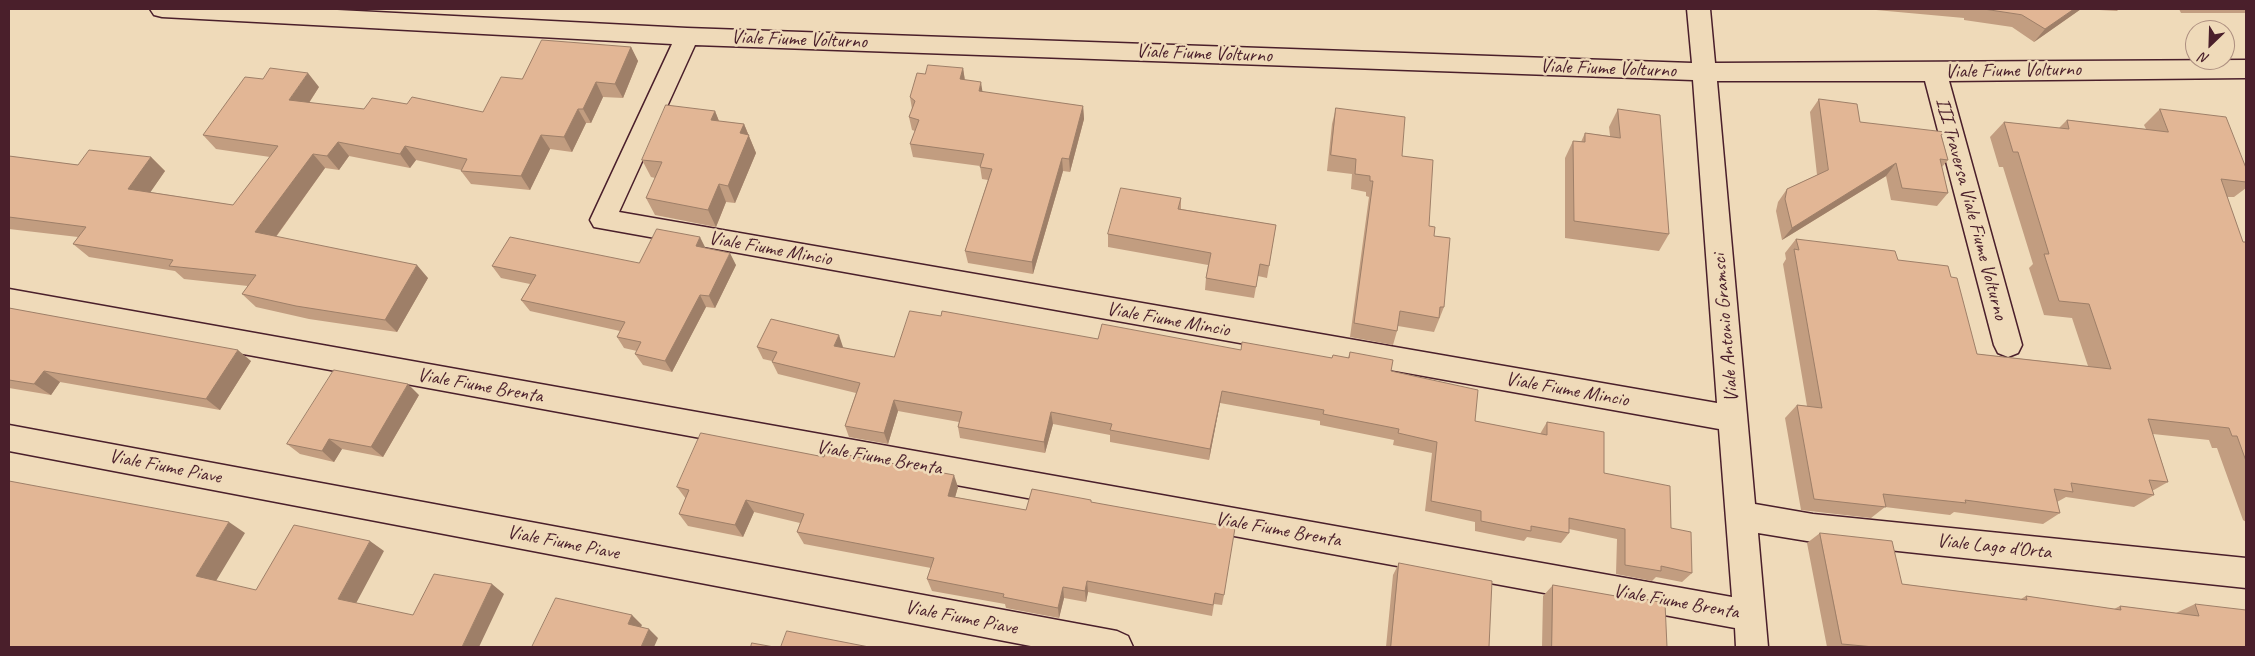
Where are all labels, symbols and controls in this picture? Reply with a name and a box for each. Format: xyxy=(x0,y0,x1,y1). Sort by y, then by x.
north arrow xyxy=(2185,20,2235,70)
street label: Viale Fiume Volturno xyxy=(731,26,867,54)
street label: Viale Fiume Volturno xyxy=(1136,40,1272,68)
text: N xyxy=(2197,49,2212,68)
street label: Viale Fiume Volturno xyxy=(1540,55,1676,83)
street label: Viale Fiume Volturno xyxy=(1945,58,2081,84)
street label: III Traversa Viale Fiume Volturno xyxy=(1930,95,2012,323)
street label: Viale Fiume Mincio xyxy=(707,226,833,272)
street label: Viale Antonio Gramsci xyxy=(1708,253,1744,403)
street label: Viale Fiume Mincio xyxy=(1105,297,1231,343)
street label: Viale Fiume Brenta xyxy=(415,363,545,409)
street label: Viale Fiume Mincio xyxy=(1504,367,1630,413)
street label: Viale Fiume Brenta xyxy=(814,435,944,481)
street label: Viale Fiume Piave xyxy=(107,444,223,490)
street label: Viale Fiume Brenta xyxy=(1213,507,1343,553)
street label: Viale Fiume Piave xyxy=(505,520,621,566)
street label: Viale Lago d'Orta xyxy=(1935,529,2053,565)
street label: Viale Fiume Brenta xyxy=(1611,579,1741,625)
street label: Viale Fiume Piave xyxy=(903,595,1019,641)

